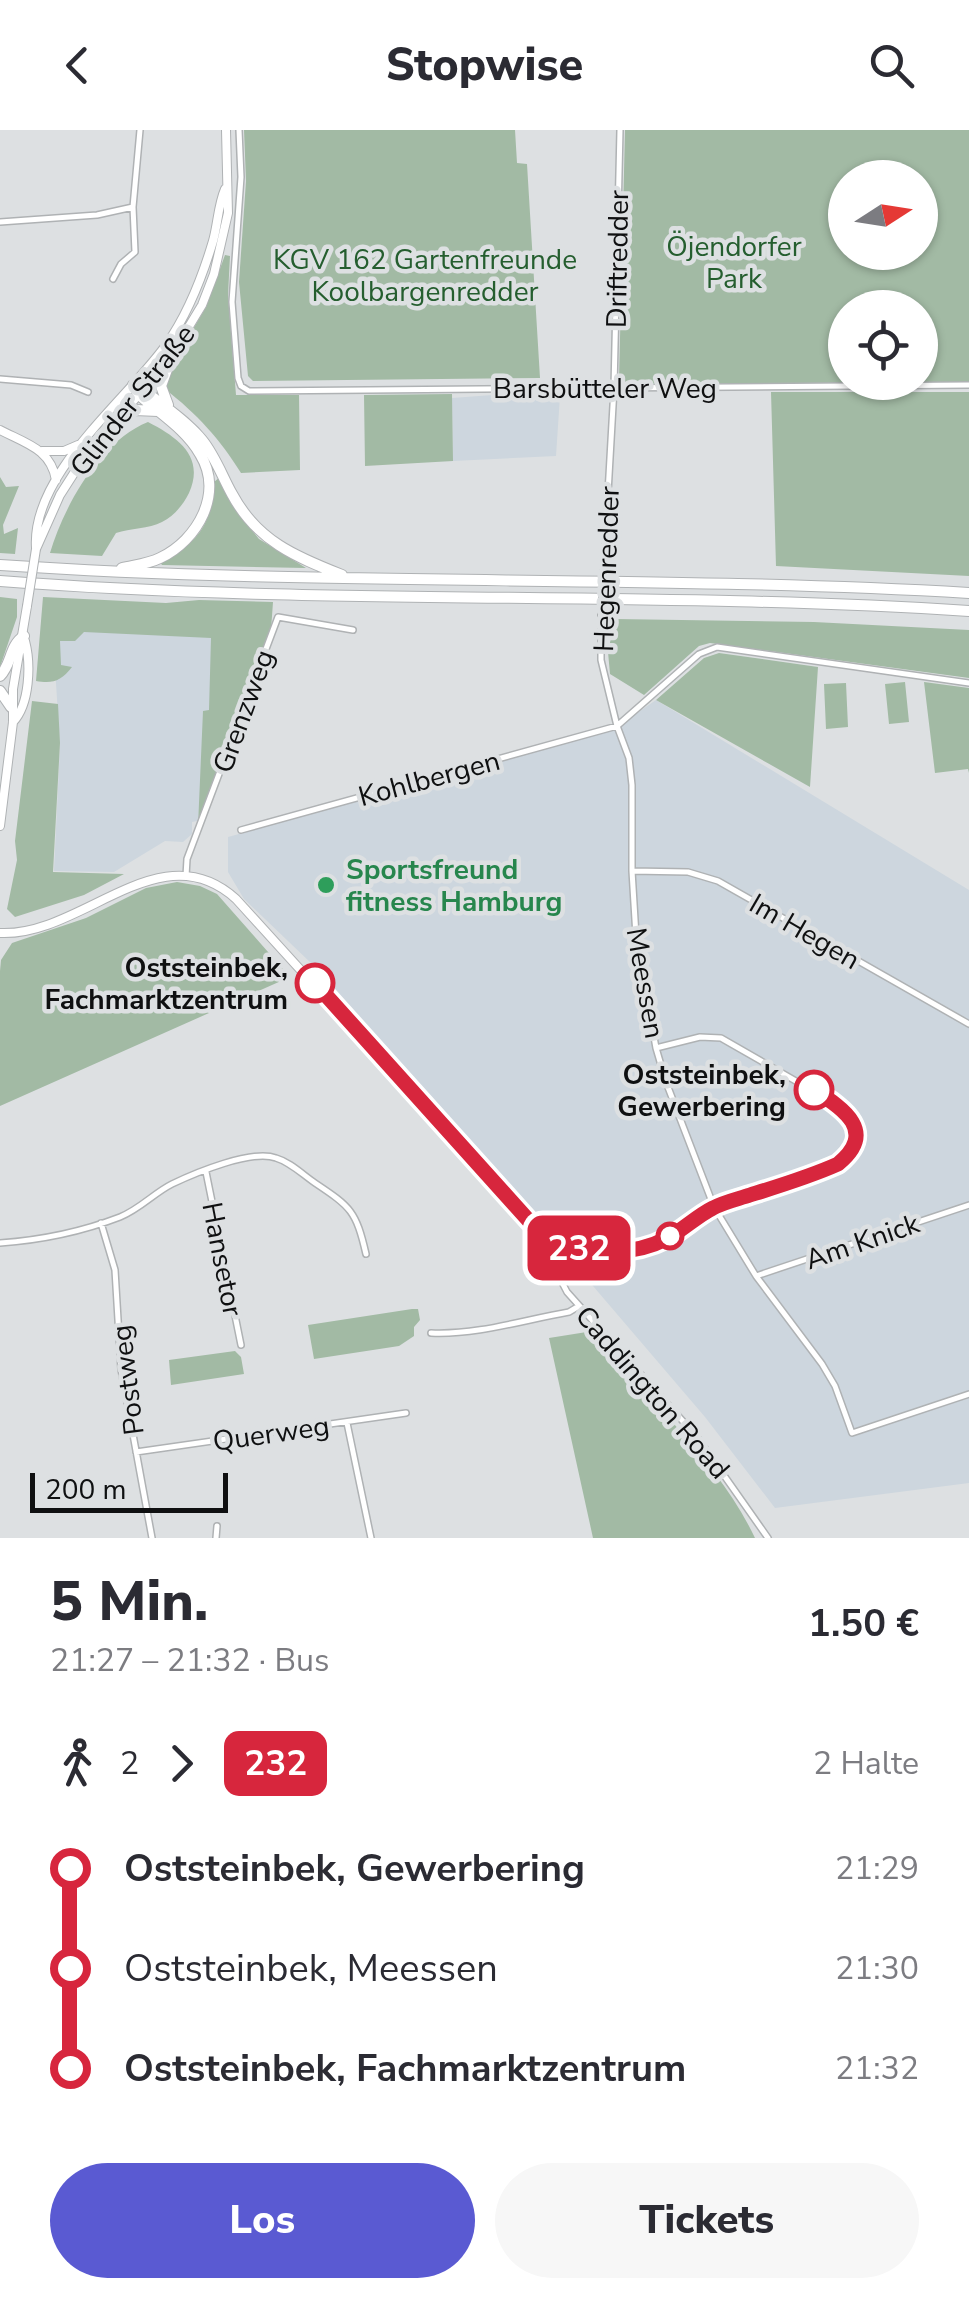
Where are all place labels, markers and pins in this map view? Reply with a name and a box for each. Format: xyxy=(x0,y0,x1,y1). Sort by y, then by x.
place label: Sportsfreund fitness Hamburg xyxy=(346,851,563,921)
marker: Sportsfreund fitness Hamburg xyxy=(315,874,337,896)
place label: Oststeinbek, Fachmarktzentrum xyxy=(45,949,288,1019)
marker: Oststeinbek, Fachmarktzentrum xyxy=(296,964,334,1002)
place label: Oststeinbek, Gewerbering xyxy=(617,1056,786,1126)
marker: Oststeinbek, Gewerbering xyxy=(795,1071,833,1109)
unlabelled marker xyxy=(657,1223,683,1249)

